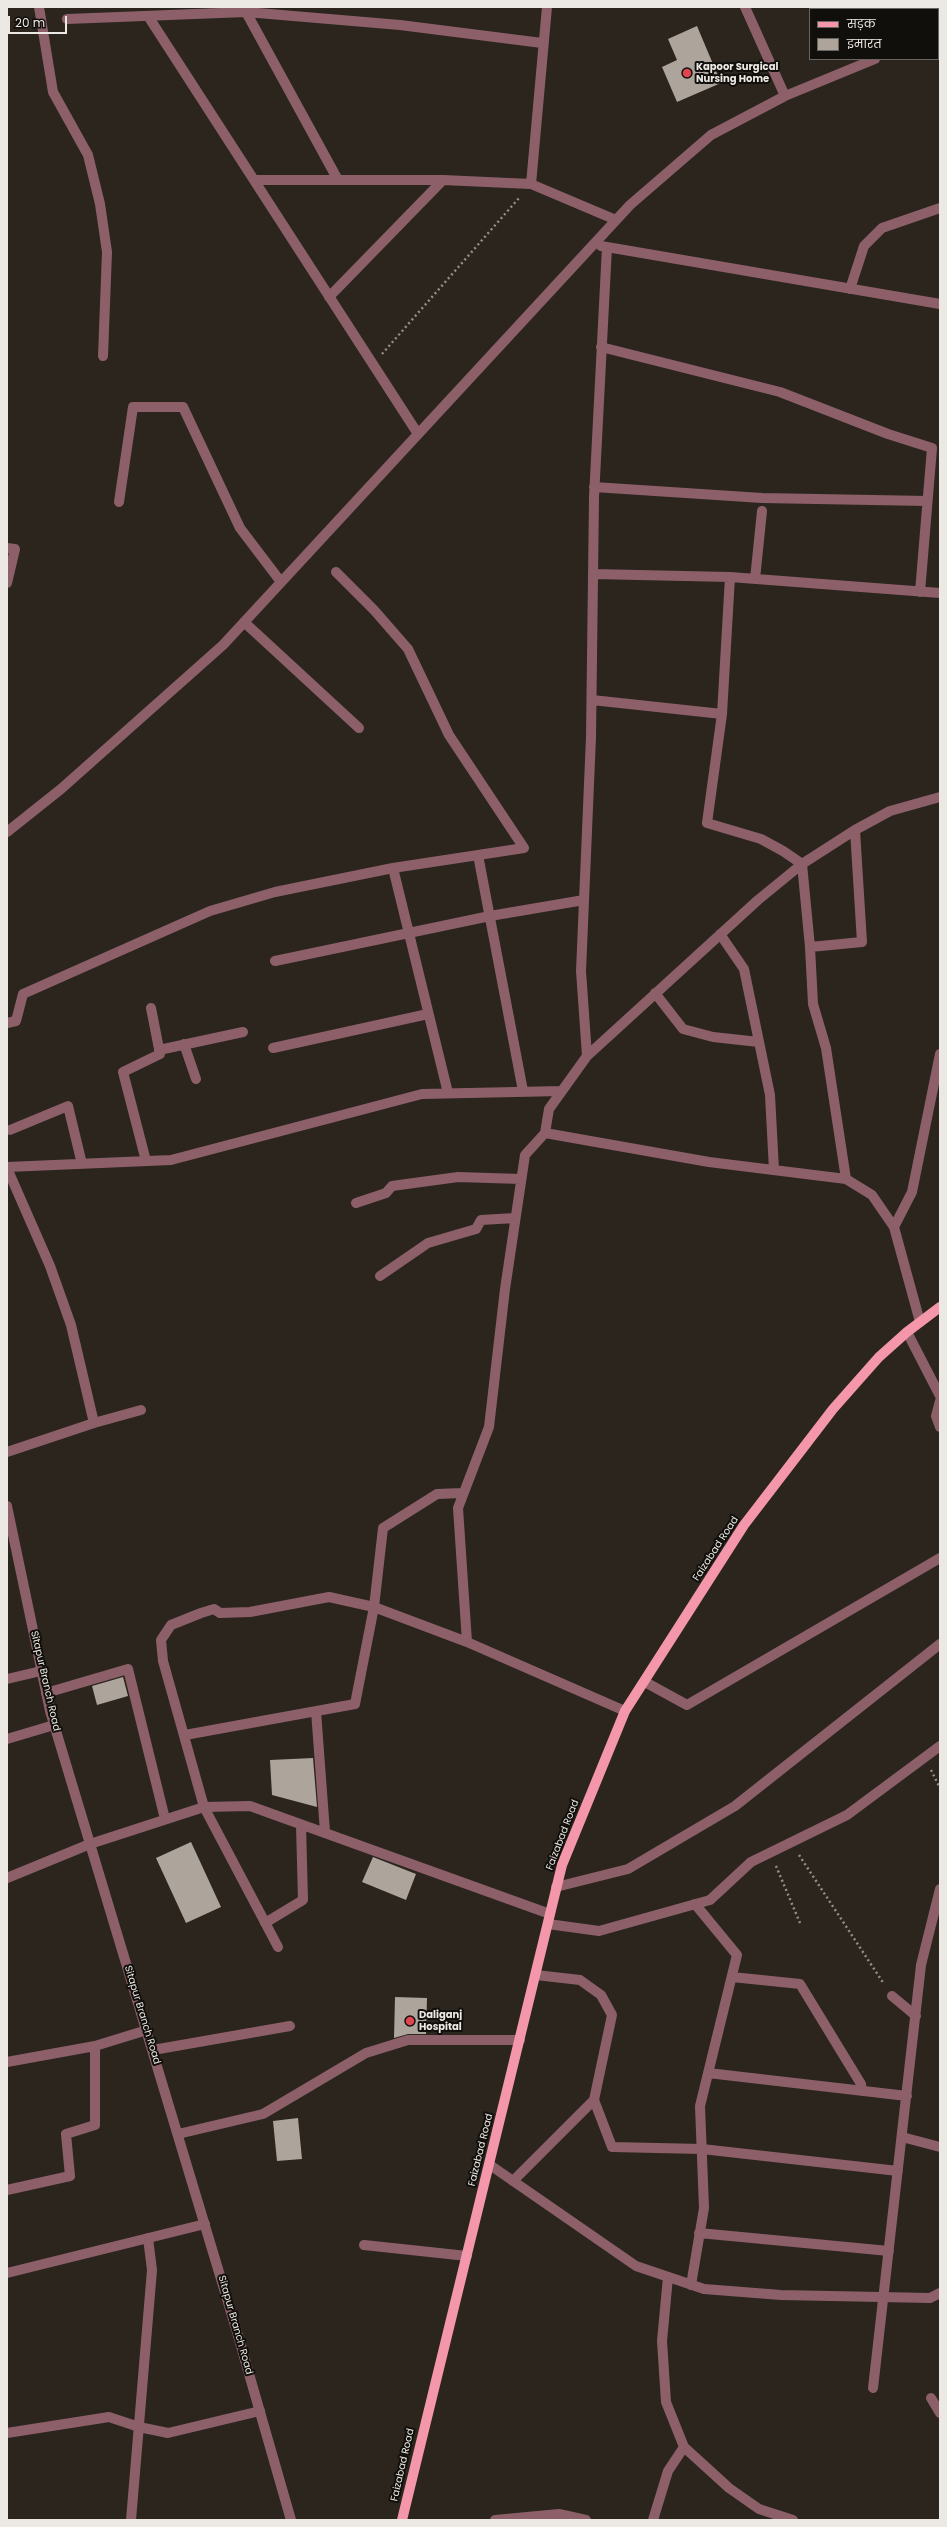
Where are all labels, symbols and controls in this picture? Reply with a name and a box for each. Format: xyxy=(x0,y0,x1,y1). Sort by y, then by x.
scale bar xyxy=(10,8,69,34)
legend xyxy=(809,8,939,60)
text: 20 m xyxy=(15,14,45,31)
text: सड़क xyxy=(847,15,876,32)
text: इमारत xyxy=(847,35,882,52)
place label: Kapoor Surgical Nursing Home xyxy=(696,61,778,84)
marker: Kapoor Surgical Nursing Home xyxy=(681,67,693,79)
street label: Faizabad Road xyxy=(691,1514,741,1584)
street label: Sitapur Branch Road xyxy=(28,1630,62,1732)
street label: Faizabad Road xyxy=(544,1798,582,1872)
street label: Sitapur Branch Road xyxy=(121,1964,163,2066)
place label: Daliganj Hospital xyxy=(419,2009,462,2032)
marker: Daliganj Hospital xyxy=(404,2015,416,2027)
street label: Faizabad Road xyxy=(466,2112,496,2188)
street label: Sitapur Branch Road xyxy=(215,2274,255,2376)
street label: Faizabad Road xyxy=(389,2427,417,2503)

